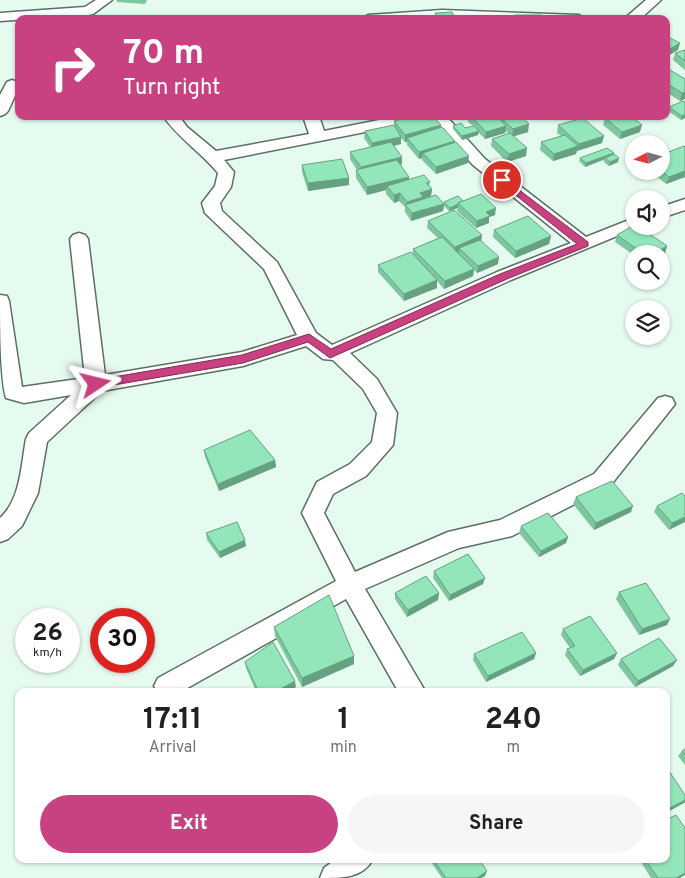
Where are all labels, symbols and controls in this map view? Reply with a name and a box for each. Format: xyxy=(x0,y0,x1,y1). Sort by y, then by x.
text: 70 m xyxy=(123,32,204,76)
icon: right xyxy=(40,35,105,100)
text: Turn right xyxy=(123,75,220,102)
north arrow xyxy=(625,135,670,180)
map controls xyxy=(625,135,670,345)
pin xyxy=(481,159,523,201)
icon: arrive xyxy=(488,166,516,194)
button: sound xyxy=(625,190,670,235)
button: search xyxy=(625,245,670,290)
button: layers xyxy=(625,300,670,345)
position arrow xyxy=(69,357,121,409)
speed limit sign: 30 xyxy=(90,608,155,673)
text: 26 xyxy=(32,618,63,650)
text: km/h xyxy=(33,645,62,661)
text: 17:11 xyxy=(143,702,202,739)
text: 1 xyxy=(337,702,349,739)
text: 240 xyxy=(485,702,542,739)
text: Arrival xyxy=(149,738,196,758)
text: min xyxy=(330,738,357,758)
text: m xyxy=(507,738,520,758)
button: Exit xyxy=(40,795,338,853)
button: Share xyxy=(348,795,645,853)

